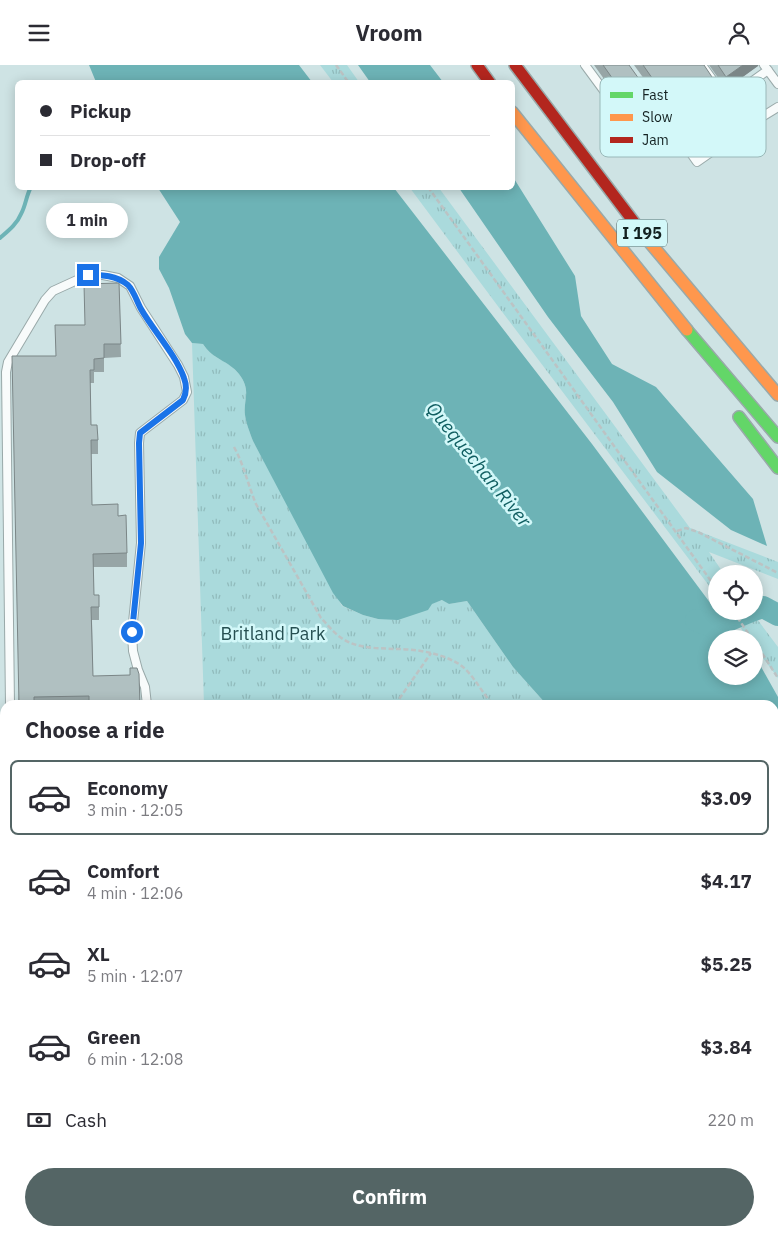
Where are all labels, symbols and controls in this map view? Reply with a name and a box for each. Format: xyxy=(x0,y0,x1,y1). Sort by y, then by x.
text: Vroom xyxy=(355,18,423,47)
icon: menu xyxy=(25,19,53,47)
icon: person xyxy=(725,19,753,47)
legend xyxy=(600,77,766,157)
text: Fast xyxy=(642,86,668,104)
text: Pickup xyxy=(70,99,131,123)
text: Slow xyxy=(642,108,673,126)
text: Jam xyxy=(642,131,669,149)
text: Drop-off xyxy=(70,148,146,172)
callout: 1 min xyxy=(47,203,129,237)
text: 1 min xyxy=(66,210,108,230)
road number: I 195 xyxy=(617,219,667,247)
route end xyxy=(77,264,99,286)
water label: Quequechan River xyxy=(421,397,537,532)
map controls xyxy=(708,565,763,685)
button: locate xyxy=(708,565,763,620)
route start xyxy=(121,621,143,643)
park label: Britland Park xyxy=(220,622,326,645)
button: layers xyxy=(708,630,763,685)
text: Choose a ride xyxy=(25,715,165,744)
icon: car xyxy=(27,775,72,820)
text: Economy xyxy=(87,776,168,800)
text: $3.09 xyxy=(700,786,752,810)
text: 3 min · 12:05 xyxy=(87,800,183,820)
icon: car xyxy=(27,858,72,903)
text: Comfort xyxy=(87,859,160,883)
text: $4.17 xyxy=(700,869,752,893)
text: 4 min · 12:06 xyxy=(87,883,183,903)
icon: car xyxy=(27,941,72,986)
text: XL xyxy=(87,942,110,966)
text: $5.25 xyxy=(700,952,752,976)
text: 5 min · 12:07 xyxy=(87,966,183,986)
icon: car xyxy=(27,1024,72,1069)
text: Green xyxy=(87,1025,141,1049)
text: $3.84 xyxy=(700,1035,752,1059)
text: 6 min · 12:08 xyxy=(87,1049,183,1069)
icon: cash xyxy=(25,1106,53,1134)
text: Cash xyxy=(65,1108,107,1132)
text: 220 m xyxy=(707,1110,754,1130)
button: Confirm xyxy=(25,1168,754,1226)

